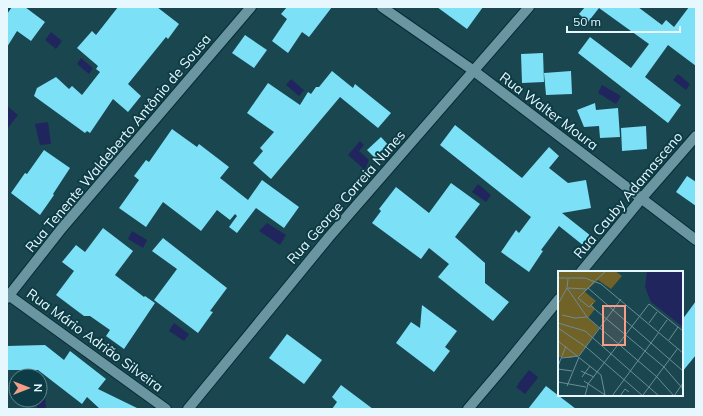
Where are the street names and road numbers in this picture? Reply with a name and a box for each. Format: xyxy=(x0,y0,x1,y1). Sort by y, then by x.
street label: Rua Tenente Waldeberto Antônio de Sousa xyxy=(21,30,215,256)
street label: Rua Walter Moura xyxy=(496,68,602,154)
street label: Rua George Correia Nunes xyxy=(283,126,409,268)
street label: Rua Cauby Adamasceno xyxy=(570,128,686,262)
street label: Rua Mário Adrião Silveira xyxy=(23,284,167,396)

